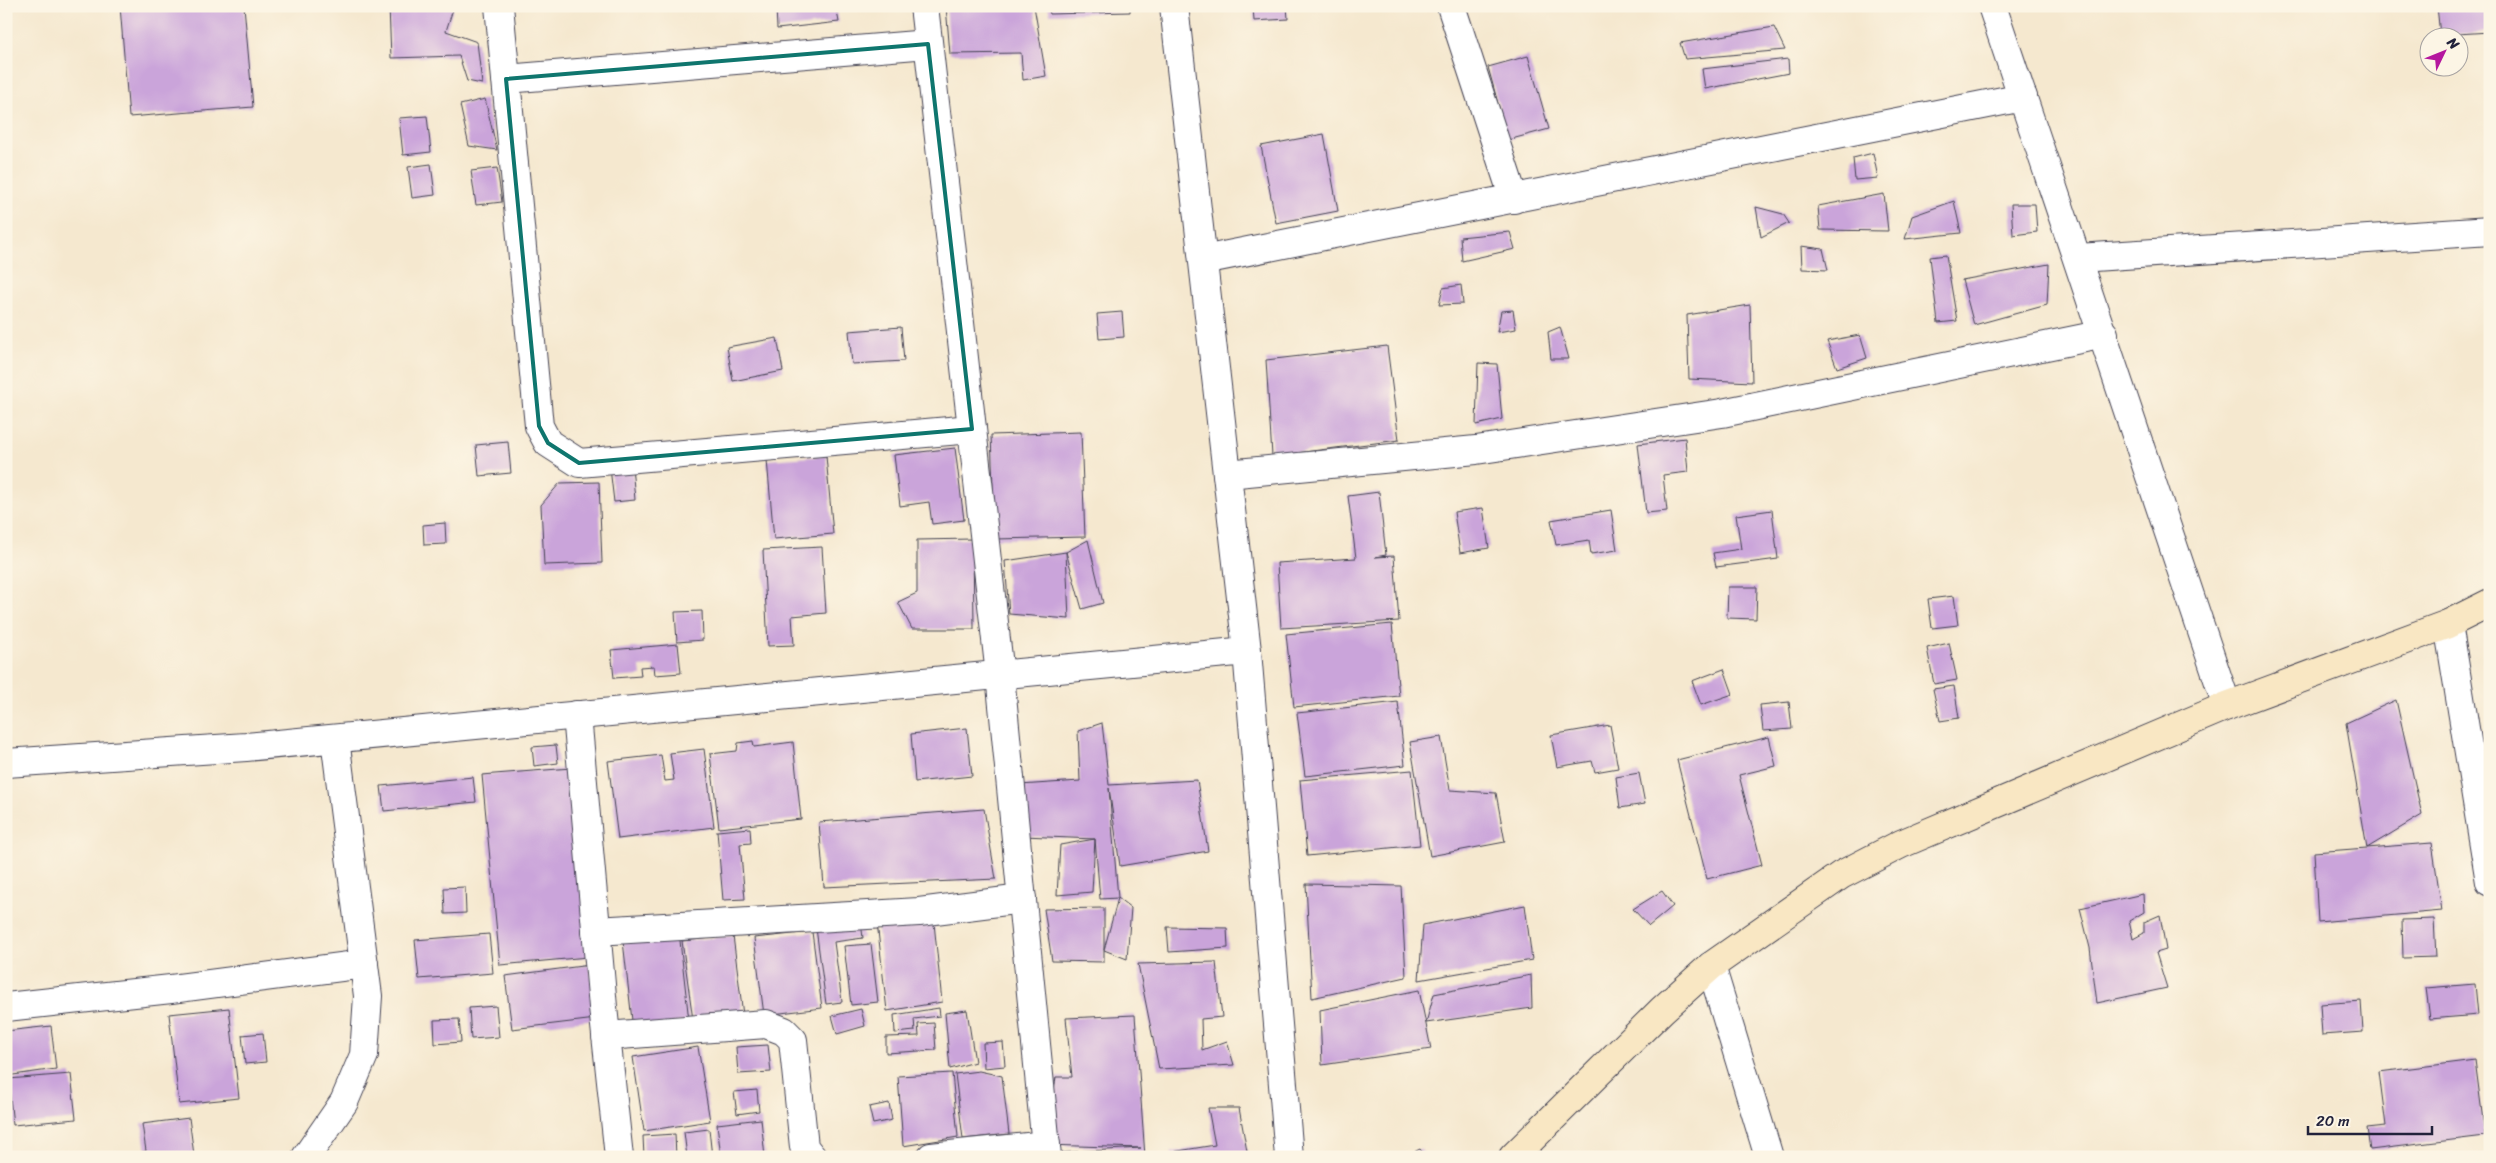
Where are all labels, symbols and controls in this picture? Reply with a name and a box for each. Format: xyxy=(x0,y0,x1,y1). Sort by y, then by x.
north arrow xyxy=(2418,28,2468,78)
text: N xyxy=(2440,31,2466,56)
scale bar xyxy=(2308,1103,2432,1135)
text: 20 m xyxy=(2316,1108,2350,1134)

